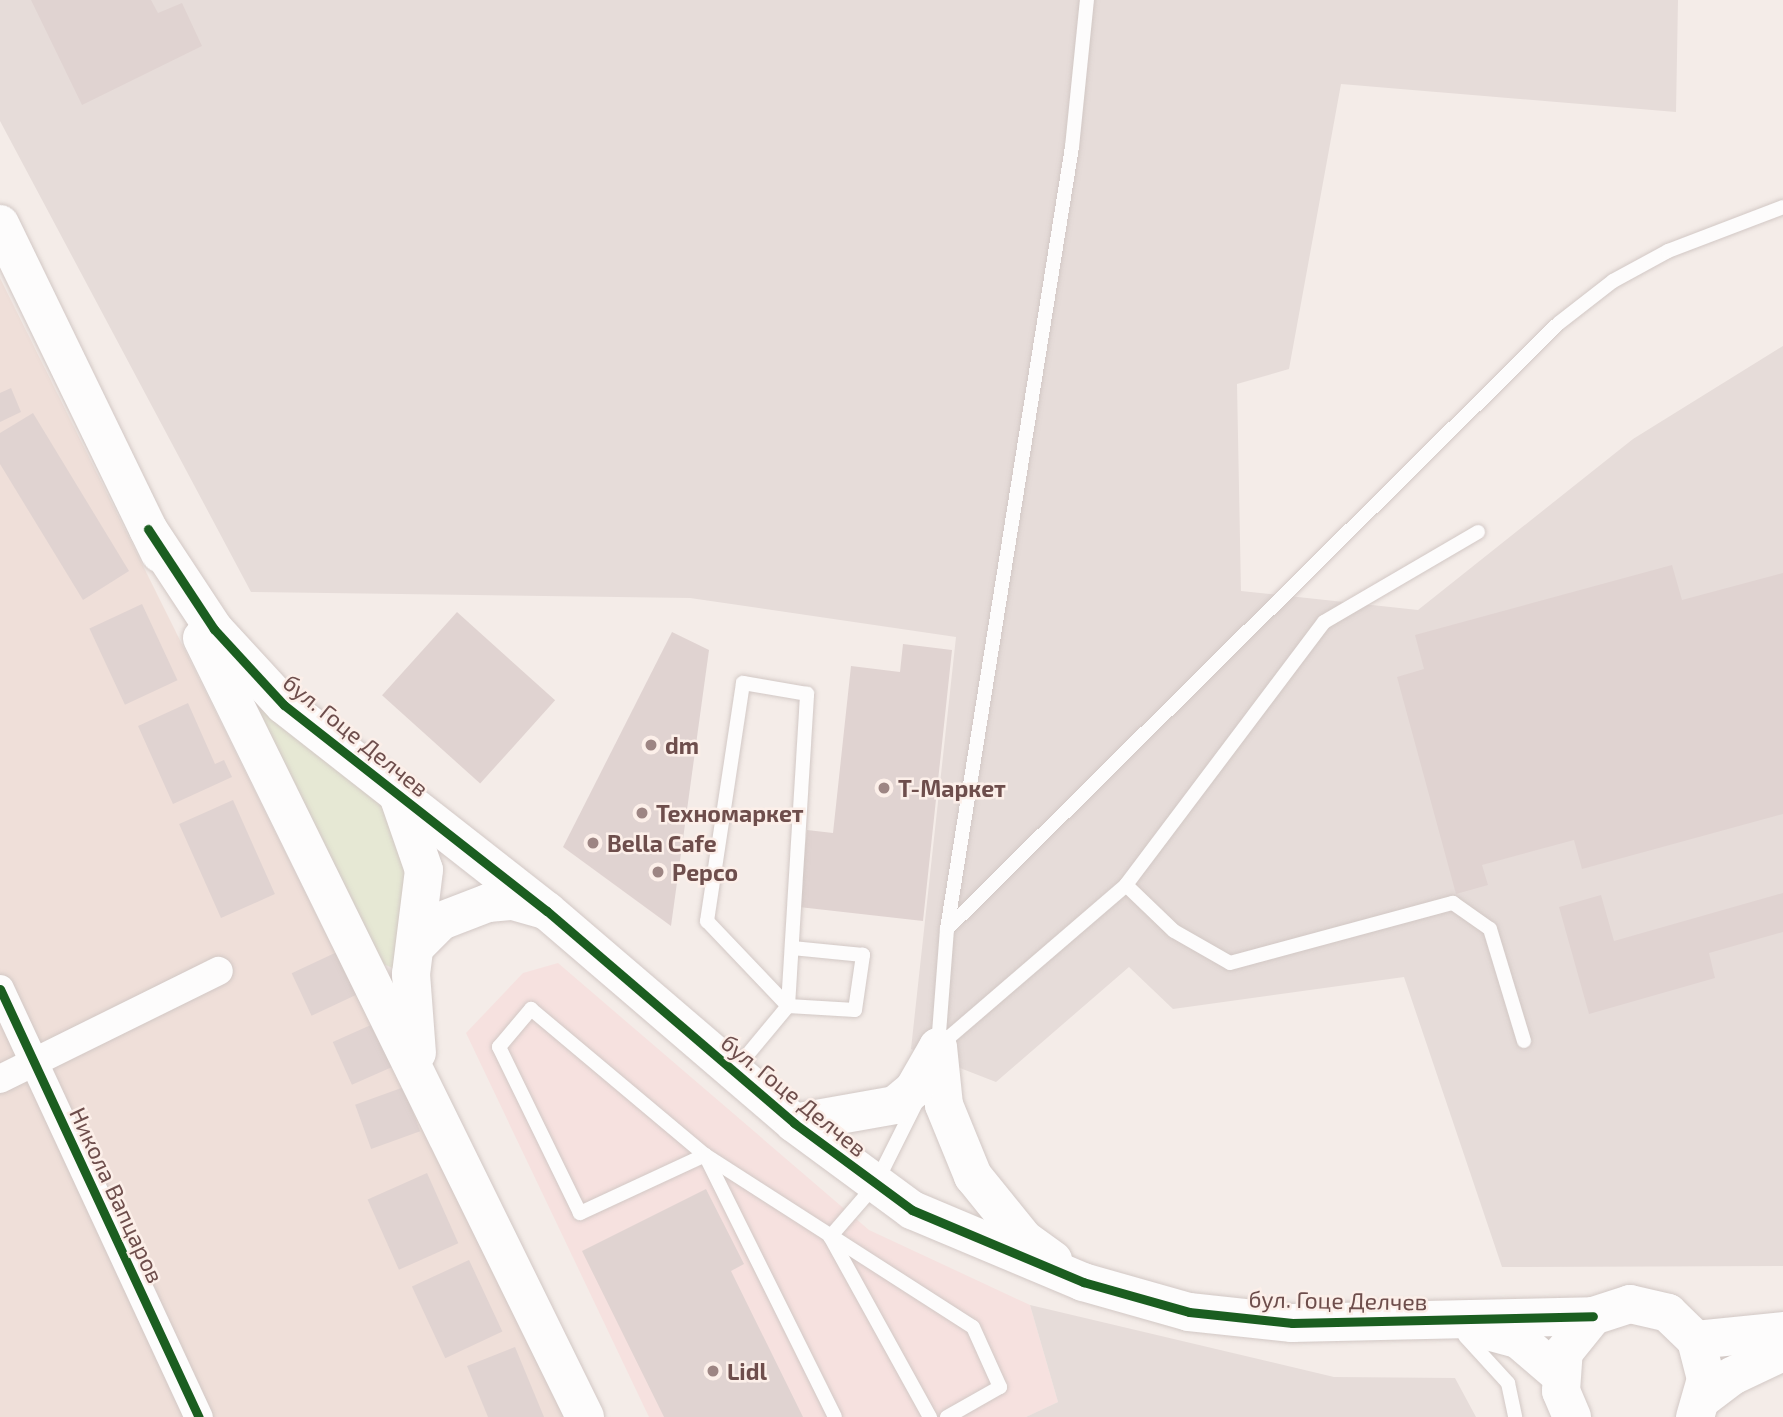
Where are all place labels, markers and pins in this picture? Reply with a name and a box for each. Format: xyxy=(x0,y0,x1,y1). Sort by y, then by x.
place label: dm xyxy=(665,731,699,759)
marker: dm xyxy=(643,737,659,753)
place label: Т-Маркет xyxy=(898,774,1006,802)
marker: Т-Маркет xyxy=(876,780,892,796)
place label: Техномаркет xyxy=(656,799,804,827)
marker: Техномаркет xyxy=(634,805,650,821)
place label: Bella Cafe xyxy=(607,829,717,857)
marker: Bella Cafe xyxy=(585,835,601,851)
place label: Pepco xyxy=(672,858,738,886)
marker: Pepco xyxy=(650,864,666,880)
place label: Lidl xyxy=(727,1357,767,1385)
marker: Lidl xyxy=(705,1363,721,1379)

